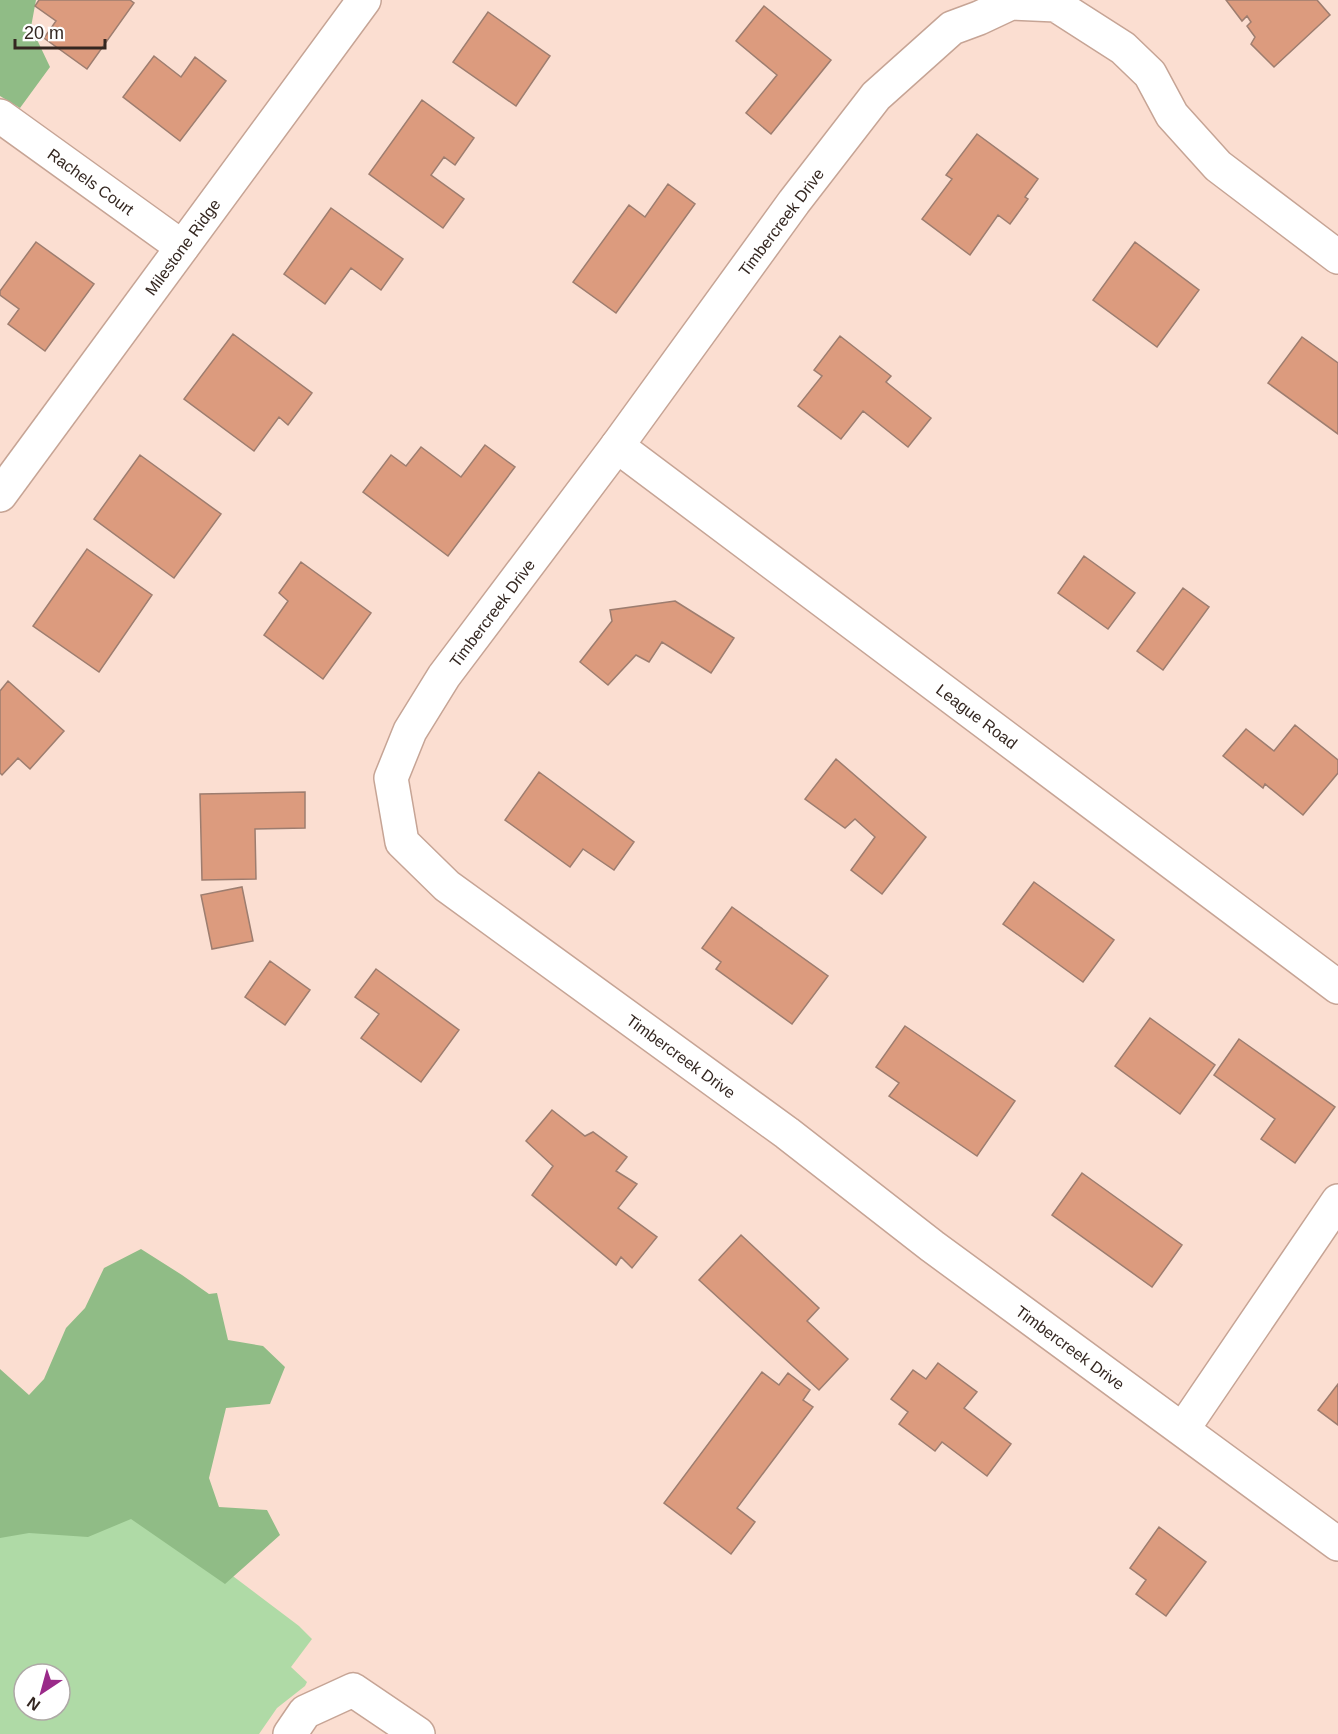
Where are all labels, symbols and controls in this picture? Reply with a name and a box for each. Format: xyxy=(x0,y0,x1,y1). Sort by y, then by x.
scale bar xyxy=(15,12,105,50)
text: 20 m xyxy=(24,23,64,43)
street label: Rachels Court xyxy=(44,145,137,219)
street label: Timbercreek Drive xyxy=(735,165,827,279)
street label: Milestone Ridge xyxy=(142,196,224,298)
street label: Timbercreek Drive xyxy=(446,556,538,670)
street label: League Road xyxy=(933,681,1020,752)
street label: Timbercreek Drive xyxy=(623,1011,739,1102)
street label: Timbercreek Drive xyxy=(1012,1302,1127,1393)
north arrow xyxy=(12,1662,72,1722)
text: N xyxy=(24,1693,43,1714)

